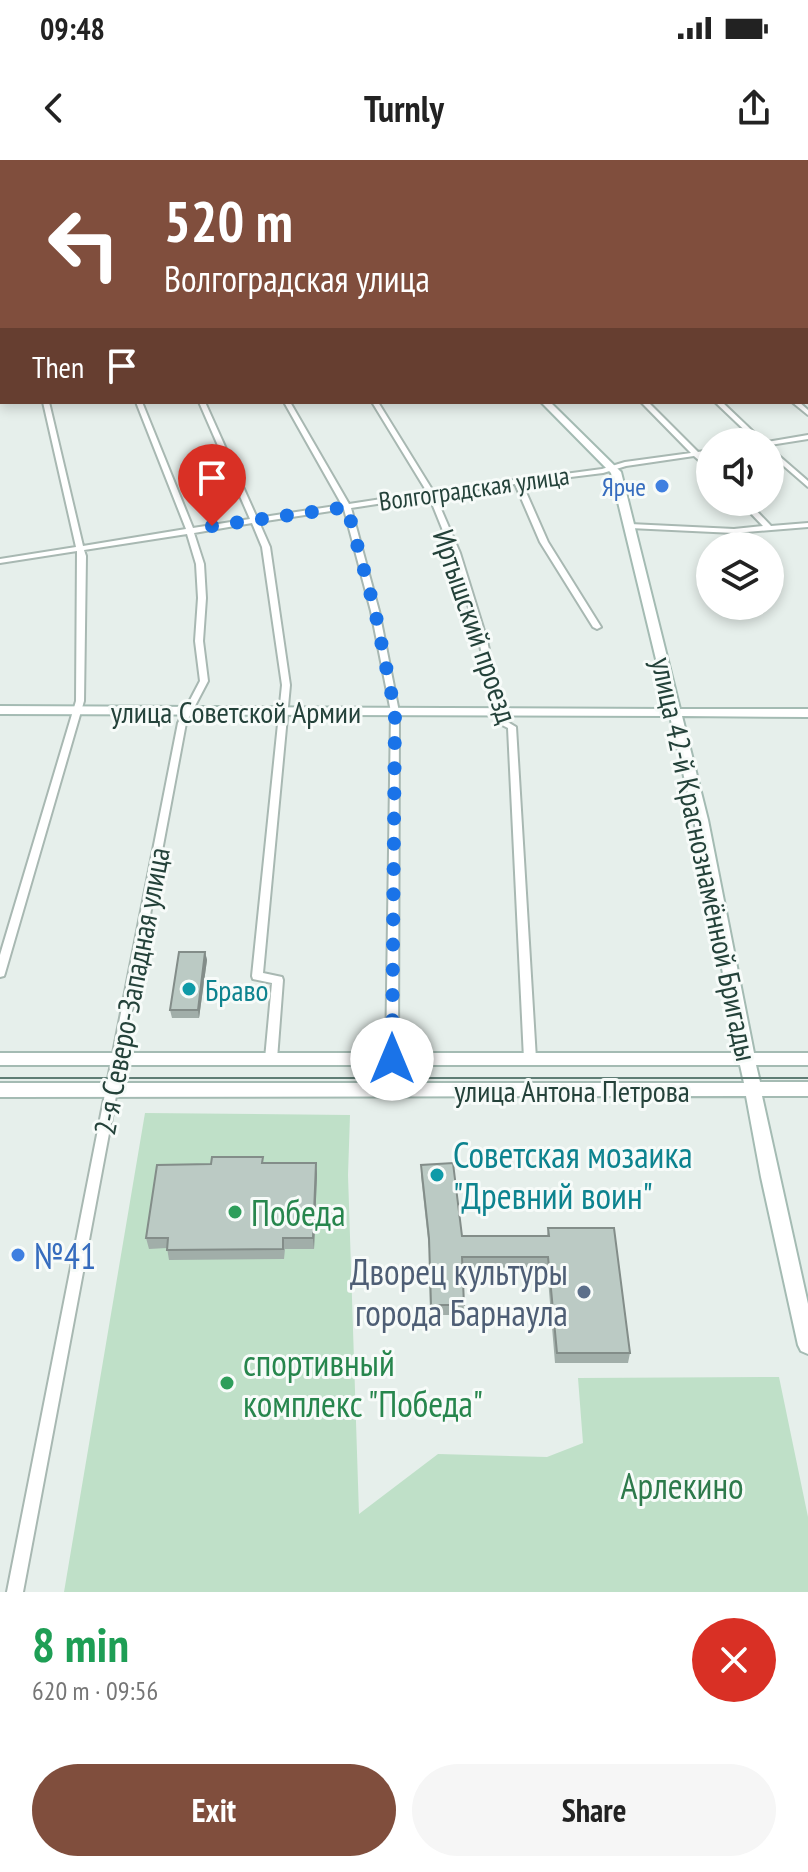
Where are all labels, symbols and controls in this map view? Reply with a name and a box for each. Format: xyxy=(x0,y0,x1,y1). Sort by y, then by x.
text: 09:48 xyxy=(40,9,105,48)
text: Turnly xyxy=(364,85,444,132)
icon: back xyxy=(32,86,76,130)
icon: share xyxy=(732,86,776,130)
text: 520 m xyxy=(164,185,293,257)
icon: left xyxy=(32,192,136,296)
text: Волгоградская улица xyxy=(164,255,430,302)
icon: arrive xyxy=(100,344,144,388)
text: Then xyxy=(32,347,84,386)
map controls xyxy=(696,428,784,620)
button: sound xyxy=(696,428,784,516)
pin xyxy=(178,444,246,526)
icon: arrive xyxy=(190,456,234,500)
street label: Волгоградская улица xyxy=(377,458,571,518)
place label: Ярче xyxy=(602,470,646,503)
marker: Ярче xyxy=(653,477,671,495)
street label: Иртышский проезд xyxy=(425,524,527,728)
button: layers xyxy=(696,532,784,620)
street label: улица 42-й Краснознамённой Бригады xyxy=(643,654,767,1064)
street label: улица Советской Армии xyxy=(111,692,361,731)
street label: 2-я Северо-Западная улица xyxy=(84,844,178,1138)
place label: Браво xyxy=(205,970,268,1009)
marker: Браво xyxy=(180,980,198,998)
position arrow xyxy=(350,1017,434,1101)
street label: улица Антона Петрова xyxy=(454,1071,690,1110)
place label: Советская мозаика "Древний воин" xyxy=(453,1131,693,1219)
marker: Советская мозаика "Древний воин" xyxy=(428,1166,446,1184)
place label: Победа xyxy=(251,1189,346,1236)
marker: Победа xyxy=(226,1203,244,1221)
place label: №41 xyxy=(34,1232,96,1279)
marker: №41 xyxy=(9,1246,27,1264)
place label: Дворец культуры города Барнаула xyxy=(350,1248,568,1336)
marker: Дворец культуры города Барнаула xyxy=(575,1283,593,1301)
place label: спортивный комплекс "Победа" xyxy=(243,1339,483,1427)
marker: спортивный комплекс "Победа" xyxy=(218,1374,236,1392)
park label: Арлекино xyxy=(620,1462,744,1509)
text: 8 min xyxy=(32,1613,129,1675)
button: close xyxy=(692,1618,776,1702)
text: 620 m · 09:56 xyxy=(32,1674,158,1707)
button: Exit xyxy=(32,1764,396,1856)
button: Share xyxy=(412,1764,776,1856)

